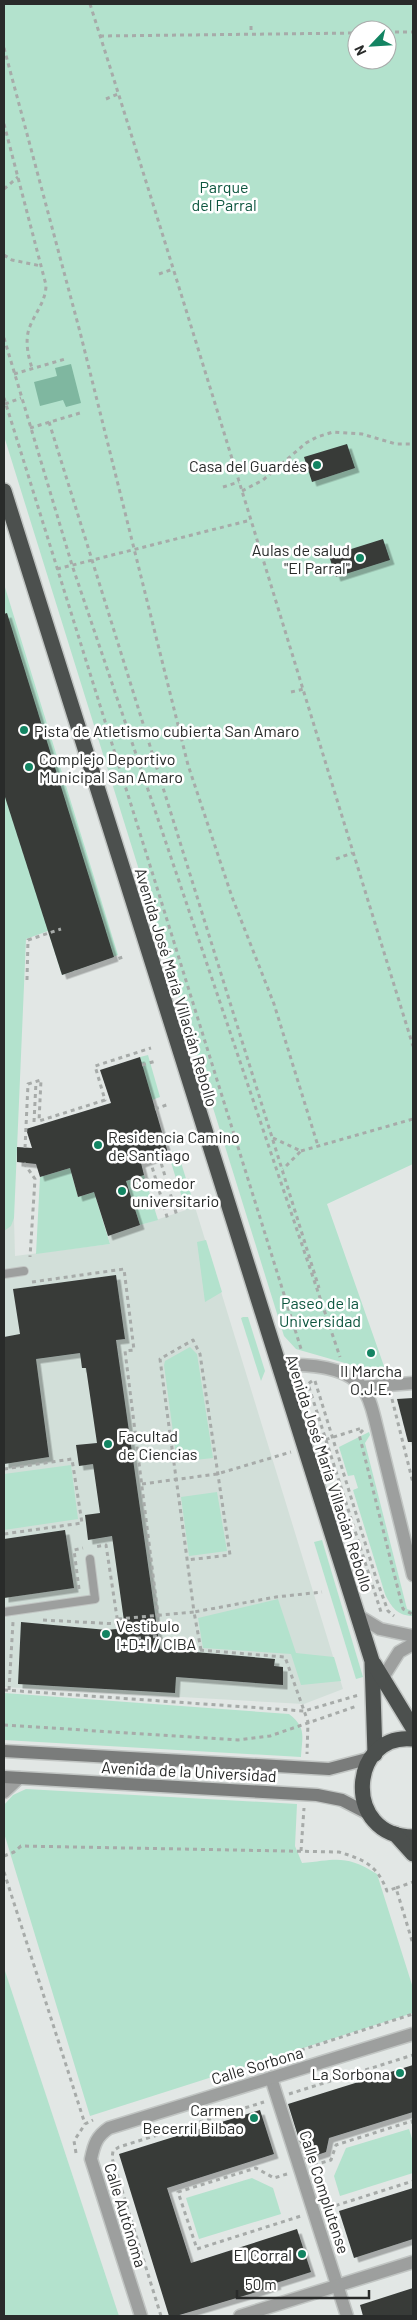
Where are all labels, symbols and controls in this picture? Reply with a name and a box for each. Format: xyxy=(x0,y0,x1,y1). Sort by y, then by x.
north arrow xyxy=(347,20,397,70)
text: N xyxy=(350,43,369,59)
park label: Parque del Parral xyxy=(191,177,257,214)
place label: Casa del Guardés xyxy=(189,456,307,475)
marker: Casa del Guardés xyxy=(311,459,323,471)
place label: Aulas de salud "El Parral" xyxy=(252,540,350,577)
marker: Aulas de salud "El Parral" xyxy=(354,552,366,564)
place label: Pista de Atletismo cubierta San Amaro xyxy=(34,721,299,740)
marker: Pista de Atletismo cubierta San Amaro xyxy=(18,724,30,736)
place label: Complejo Deportivo Municipal San Amaro xyxy=(39,749,183,786)
marker: Complejo Deportivo Municipal San Amaro xyxy=(23,761,35,773)
street label: Avenida José María Villacián Rebollo xyxy=(132,865,222,1109)
place label: Residencia Camino de Santiago xyxy=(108,1127,240,1164)
marker: Residencia Camino de Santiago xyxy=(92,1139,104,1151)
place label: Comedor universitario xyxy=(132,1173,219,1210)
marker: Comedor universitario xyxy=(116,1185,128,1197)
park label: Paseo de la Universidad xyxy=(279,1293,361,1330)
marker: II Marcha O.J.E. xyxy=(365,1347,377,1359)
street label: Avenida José María Villacián Rebollo xyxy=(283,1352,377,1594)
place label: II Marcha O.J.E. xyxy=(340,1361,402,1398)
place label: Facultad de Ciencias xyxy=(118,1426,198,1463)
marker: Facultad de Ciencias xyxy=(102,1438,114,1450)
place label: Vestíbulo I+D+I / CIBA xyxy=(116,1616,196,1653)
marker: Vestíbulo I+D+I / CIBA xyxy=(100,1628,112,1640)
street label: Avenida de la Universidad xyxy=(101,1757,277,1785)
street label: Calle Sorbona xyxy=(209,2042,305,2088)
place label: La Sorbona xyxy=(312,2064,390,2083)
marker: La Sorbona xyxy=(394,2067,406,2079)
place label: Carmen Becerril Bilbao xyxy=(143,2100,244,2137)
marker: Carmen Becerril Bilbao xyxy=(248,2112,260,2124)
street label: Calle Complutense xyxy=(296,2128,354,2256)
street label: Calle Autónoma xyxy=(101,2161,151,2269)
place label: El Corral xyxy=(234,2245,292,2264)
marker: El Corral xyxy=(296,2248,308,2260)
scale bar xyxy=(237,2268,370,2300)
text: 50 m xyxy=(245,2275,277,2293)

